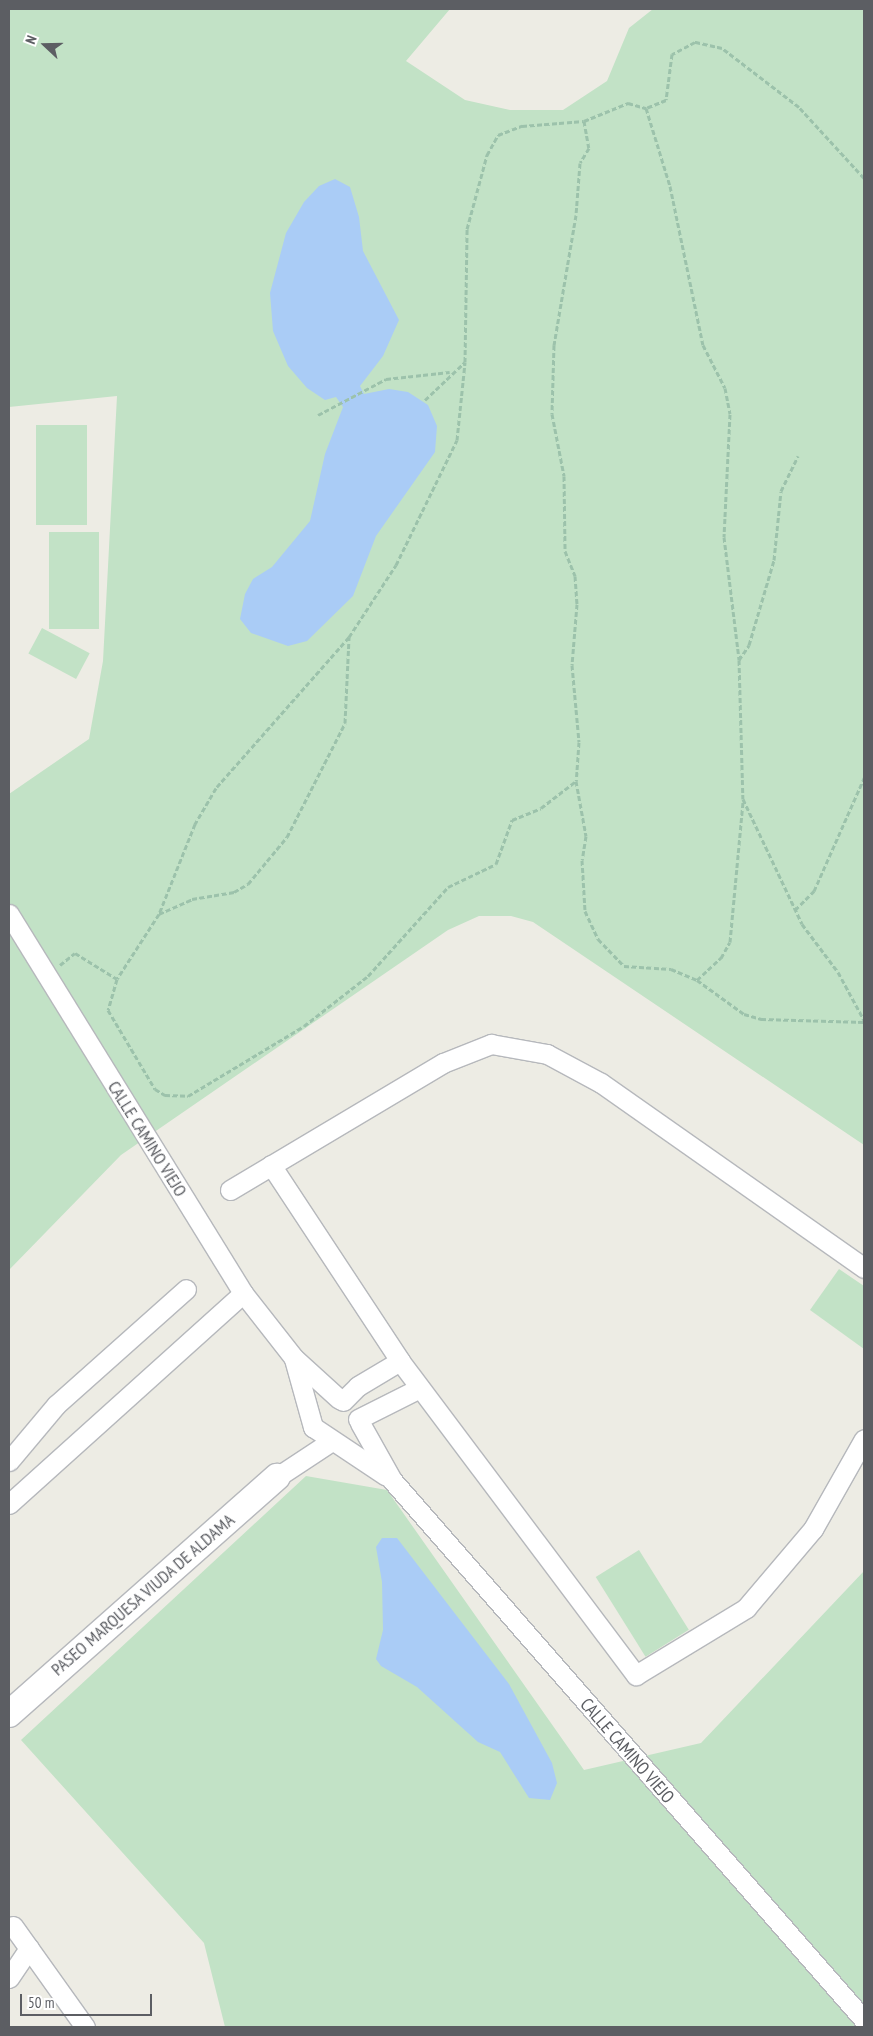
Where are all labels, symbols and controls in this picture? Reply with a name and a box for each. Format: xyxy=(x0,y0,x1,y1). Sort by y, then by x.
north arrow xyxy=(20,20,70,70)
text: N xyxy=(21,33,41,46)
street label: CALLE CAMINO VIEJO xyxy=(103,1077,191,1201)
street label: PASEO MARQUESA VIUDA DE ALDAMA xyxy=(46,1509,240,1681)
street label: CALLE CAMINO VIEJO xyxy=(575,1694,679,1808)
scale bar xyxy=(22,1984,155,2016)
text: 50 m xyxy=(28,1993,54,2012)

